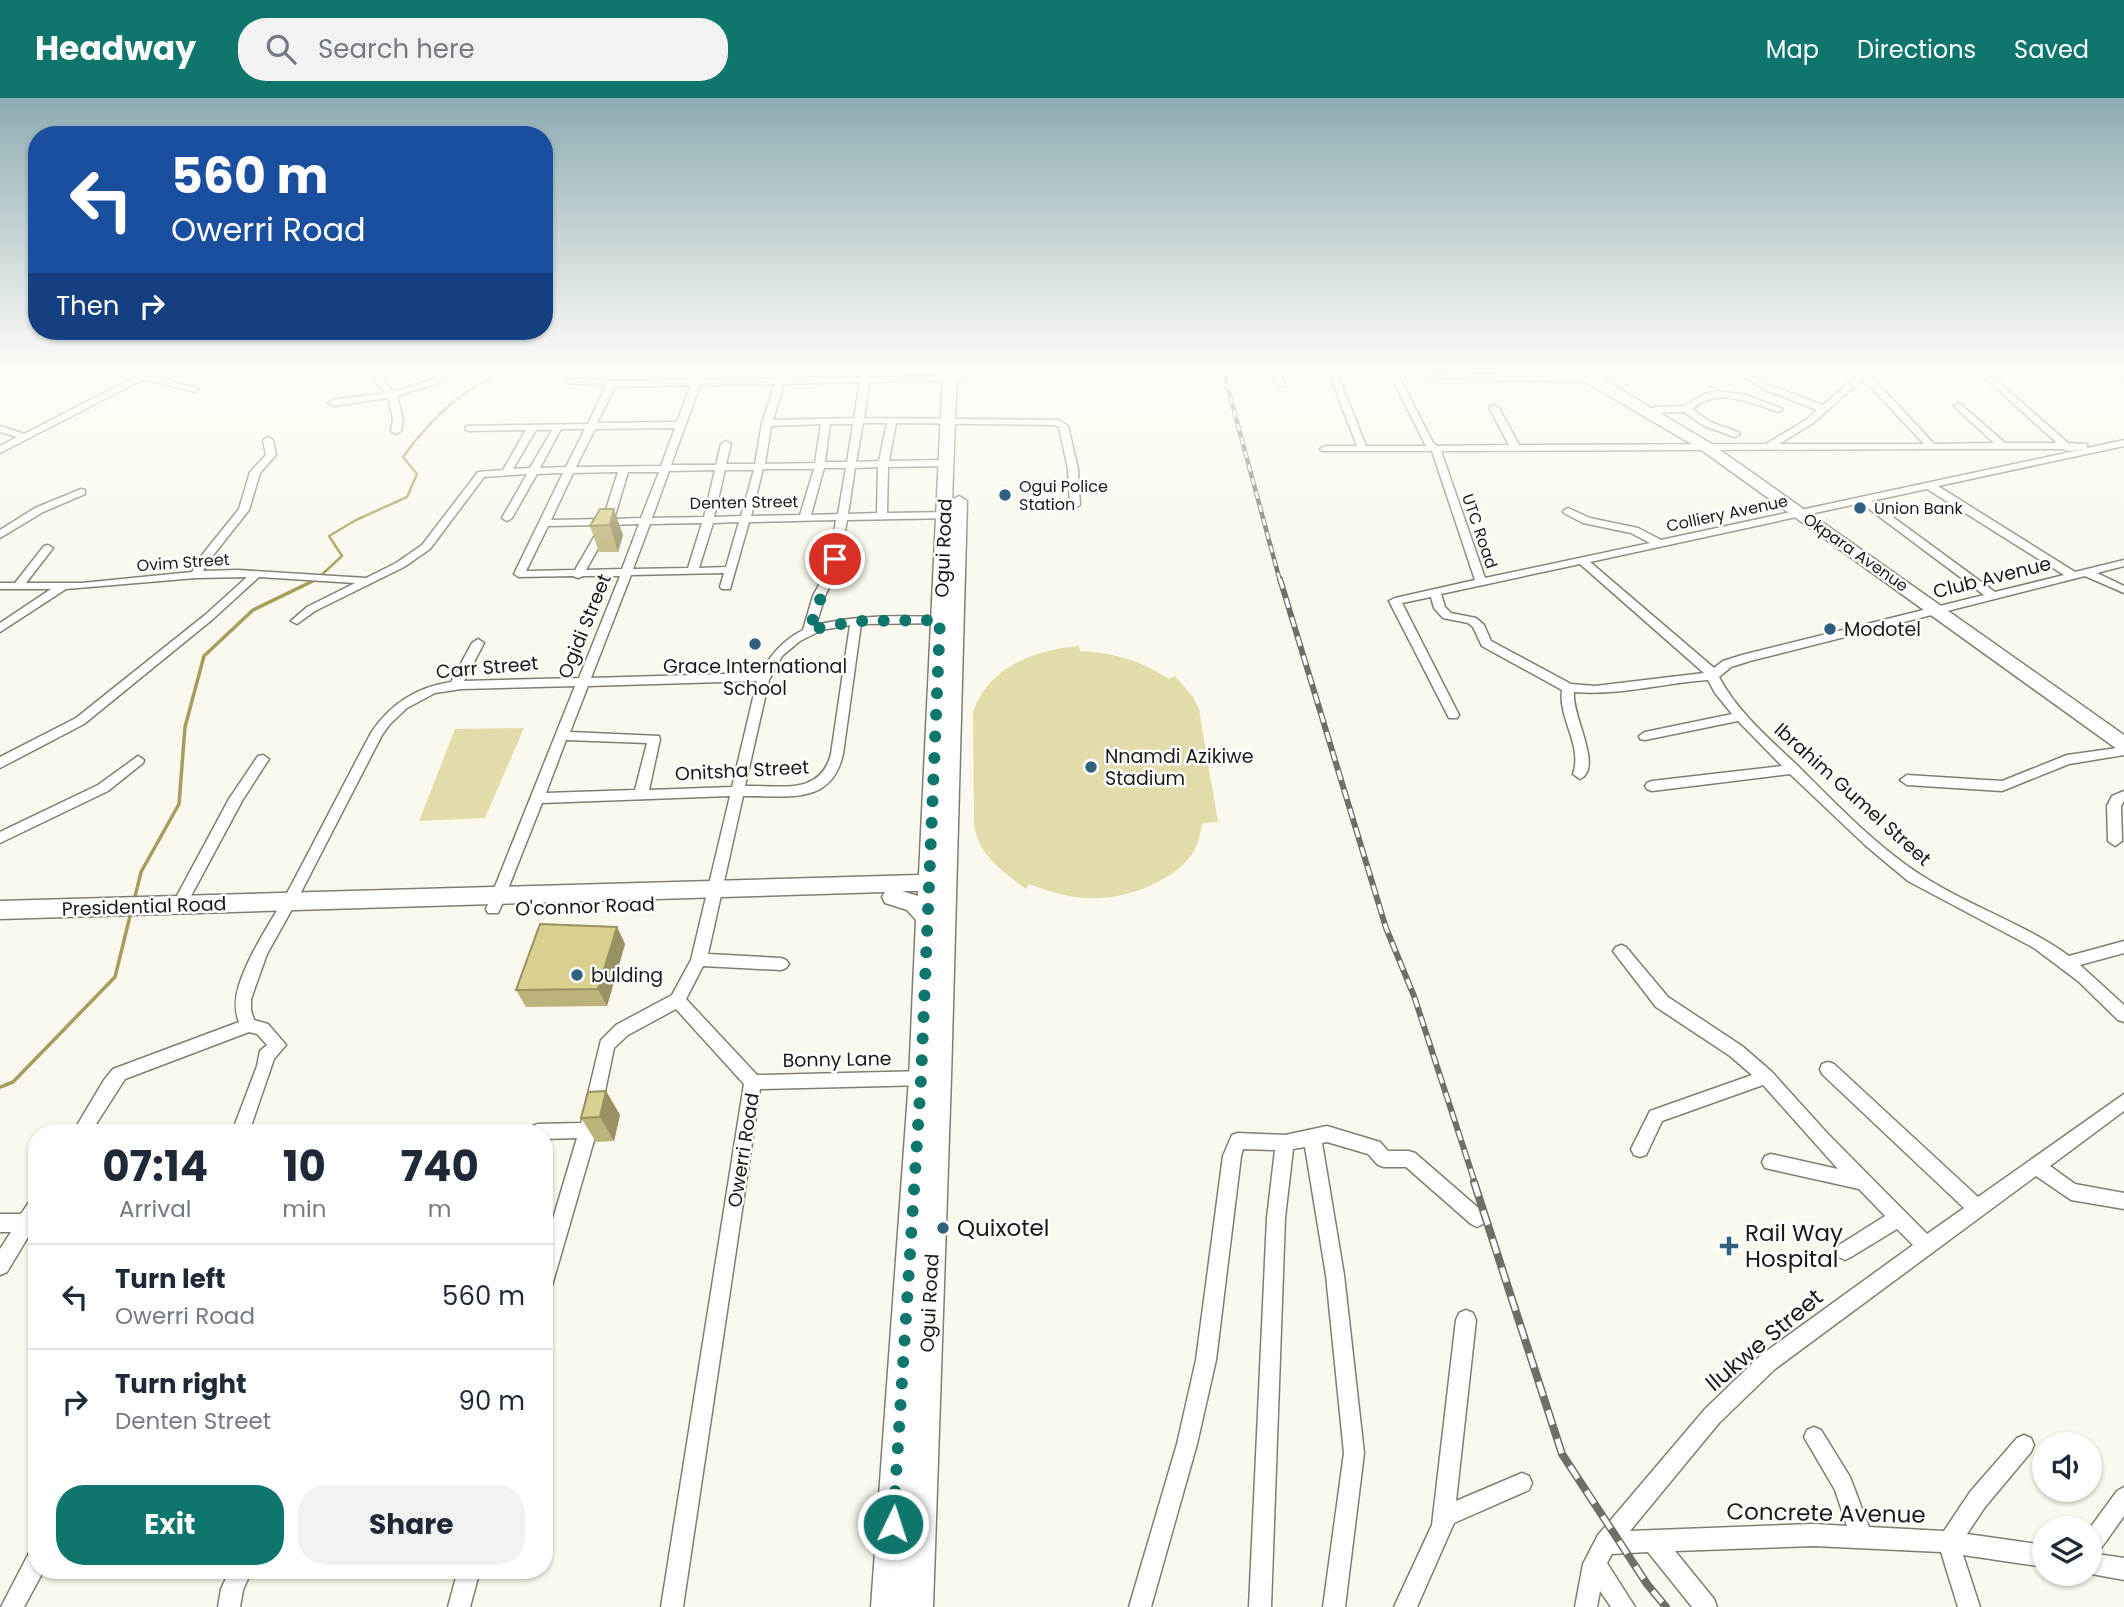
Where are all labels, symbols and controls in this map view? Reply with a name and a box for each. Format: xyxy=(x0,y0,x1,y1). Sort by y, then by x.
search box xyxy=(238,18,728,81)
text: Headway xyxy=(35,25,196,72)
icon: search xyxy=(262,30,300,68)
text: Search here xyxy=(318,31,475,67)
text: Map xyxy=(1766,33,1819,66)
text: Directions xyxy=(1857,33,1976,66)
text: Saved xyxy=(2014,33,2089,66)
text: 560 m xyxy=(171,142,328,210)
icon: left xyxy=(56,154,147,245)
text: Owerri Road xyxy=(171,207,366,252)
icon: right xyxy=(133,287,171,325)
text: Then xyxy=(56,288,119,324)
place label: Ogui Police Station xyxy=(1019,475,1108,516)
marker: Ogui Police Station xyxy=(997,487,1013,503)
street label: Colliery Avenue xyxy=(1664,489,1790,538)
street label: Denten Street xyxy=(690,490,799,515)
street label: UTC Road xyxy=(1456,491,1503,572)
place label: Union Bank xyxy=(1874,497,1964,520)
street label: Ogui Road xyxy=(928,498,959,598)
marker: Union Bank xyxy=(1852,500,1868,516)
street label: Okpara Avenue xyxy=(1798,508,1913,597)
pin xyxy=(805,529,865,589)
icon: arrive xyxy=(816,540,854,578)
street label: Ovim Street xyxy=(136,548,230,577)
street label: Club Avenue xyxy=(1930,550,2054,605)
street label: Ogidi Street xyxy=(551,570,618,683)
place label: Modotel xyxy=(1844,616,1921,643)
marker: Modotel xyxy=(1822,621,1838,637)
marker: Grace International School xyxy=(747,636,763,652)
street label: Carr Street xyxy=(435,650,539,685)
place label: Grace International School xyxy=(663,653,847,702)
street label: Ibrahim Gumel Street xyxy=(1768,717,1937,872)
place label: Nnamdi Azikiwe Stadium xyxy=(1105,743,1253,792)
street label: Onitsha Street xyxy=(674,753,810,787)
marker: Nnamdi Azikiwe Stadium xyxy=(1083,759,1099,775)
street label: Presidential Road xyxy=(61,890,227,923)
street label: O'connor Road xyxy=(515,891,655,922)
place label: bulding xyxy=(591,962,663,989)
marker: bulding xyxy=(569,967,585,983)
street label: Bonny Lane xyxy=(782,1045,892,1074)
street label: Owerri Road xyxy=(721,1091,766,1209)
text: 07:14 xyxy=(102,1137,208,1196)
text: 10 xyxy=(283,1137,326,1196)
text: 740 xyxy=(401,1137,479,1196)
text: Arrival xyxy=(119,1193,191,1225)
text: min xyxy=(282,1193,326,1225)
text: m xyxy=(428,1193,452,1225)
place label: Quixotel xyxy=(957,1212,1050,1244)
place label: Rail Way Hospital xyxy=(1745,1217,1843,1275)
marker: Quixotel xyxy=(935,1220,951,1236)
marker: Rail Way Hospital xyxy=(1719,1236,1739,1256)
street label: Ogui Road xyxy=(913,1253,946,1353)
text: Turn left xyxy=(115,1261,226,1297)
icon: left xyxy=(56,1278,94,1316)
text: 560 m xyxy=(442,1278,525,1314)
street label: Ilukwe Street xyxy=(1698,1281,1830,1399)
text: Owerri Road xyxy=(115,1300,255,1332)
text: Turn right xyxy=(115,1366,247,1402)
icon: right xyxy=(56,1383,94,1421)
text: 90 m xyxy=(459,1383,525,1419)
text: Denten Street xyxy=(115,1405,271,1437)
map controls xyxy=(2032,1432,2102,1586)
button: sound xyxy=(2032,1432,2102,1502)
button: Exit xyxy=(56,1485,284,1565)
button: Share xyxy=(298,1485,525,1565)
position arrow xyxy=(856,1487,930,1561)
street label: Concrete Avenue xyxy=(1726,1495,1926,1531)
button: layers xyxy=(2032,1516,2102,1586)

